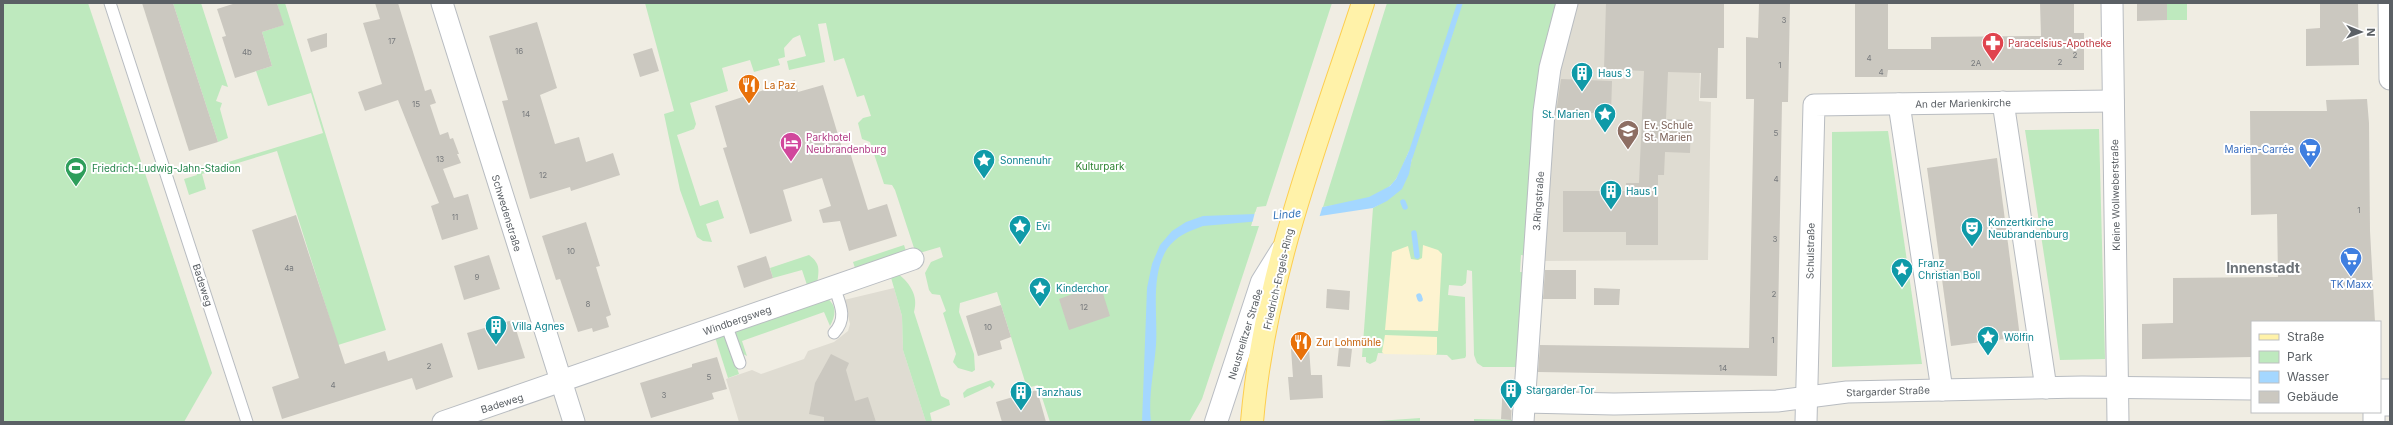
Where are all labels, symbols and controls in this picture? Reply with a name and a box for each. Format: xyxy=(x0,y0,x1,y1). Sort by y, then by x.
north arrow xyxy=(2341,12,2381,52)
house number: 3 xyxy=(1782,15,1787,25)
text: N xyxy=(2364,28,2378,36)
pharmacy icon: Paracelsius-Apotheke xyxy=(1980,30,2006,63)
house number: 17 xyxy=(388,36,396,46)
place label: Paracelsius-Apotheke xyxy=(2008,37,2112,49)
house number: 16 xyxy=(515,46,523,56)
house number: 4b xyxy=(242,47,252,57)
house number: 2 xyxy=(2073,50,2078,60)
house number: 4 xyxy=(1866,53,1872,63)
house number: 2 xyxy=(2058,57,2063,67)
house number: 2A xyxy=(1971,58,1982,68)
building icon: Haus 3 xyxy=(1569,60,1595,93)
house number: 1 xyxy=(1778,60,1782,70)
place label: Haus 3 xyxy=(1598,67,1631,79)
house number: 4 xyxy=(1878,67,1884,77)
restaurant icon: La Paz xyxy=(736,72,762,105)
place label: La Paz xyxy=(764,79,796,91)
street label: An der Marienkirche xyxy=(1915,96,2011,110)
house number: 15 xyxy=(412,99,420,109)
place icon: St. Marien xyxy=(1592,101,1618,134)
place label: St. Marien xyxy=(1542,108,1590,120)
house number: 14 xyxy=(522,109,530,119)
school or university icon: Ev. Schule St. Marien xyxy=(1615,118,1641,151)
place label: Ev. Schule St. Marien xyxy=(1644,119,1693,143)
house number: 5 xyxy=(1774,128,1779,138)
hotel icon: Parkhotel Neubrandenburg xyxy=(778,130,804,163)
place label: Parkhotel Neubrandenburg xyxy=(806,131,886,155)
supermarket icon: Marien-Carrée xyxy=(2297,136,2323,169)
street label: Kleine Wollweberstraße xyxy=(2108,139,2122,251)
place label: Marien-Carrée xyxy=(2225,143,2294,155)
place icon: Sonnenuhr xyxy=(971,147,997,180)
house number: 13 xyxy=(436,154,444,164)
place label: Sonnenuhr xyxy=(1000,154,1052,166)
sports icon: Friedrich-Ludwig-Jahn-Stadion xyxy=(63,155,89,188)
park label: Kulturpark xyxy=(1075,160,1125,172)
place label: Friedrich-Ludwig-Jahn-Stadion xyxy=(92,162,241,174)
house number: 12 xyxy=(539,170,547,180)
street label: 3.Ringstraße xyxy=(1530,171,1546,231)
street label: Schwedenstraße xyxy=(490,173,524,253)
house number: 4 xyxy=(1773,174,1779,184)
building icon: Haus 1 xyxy=(1598,178,1624,211)
place label: Haus 1 xyxy=(1626,185,1657,197)
house number: 1 xyxy=(2357,205,2361,215)
water label: Linde xyxy=(1272,206,1302,222)
house number: 11 xyxy=(452,212,458,222)
place icon: Evi xyxy=(1007,213,1033,246)
theatre icon: Konzertkirche Neubrandenburg xyxy=(1959,215,1985,248)
place label: Konzertkirche Neubrandenburg xyxy=(1988,216,2068,240)
place label: Evi xyxy=(1036,220,1050,232)
street label: Schulstraße xyxy=(1804,223,1816,279)
street label: Friedrich-Engels-Ring xyxy=(1261,227,1295,331)
house number: 3 xyxy=(1773,234,1778,244)
supermarket icon: TK Maxx xyxy=(2338,245,2364,278)
house number: 10 xyxy=(567,246,575,256)
place icon: Franz Christian Boll xyxy=(1889,256,1915,289)
place label: Franz Christian Boll xyxy=(1918,257,1980,281)
district label: Innenstadt xyxy=(2226,259,2300,276)
street label: Badeweg xyxy=(191,262,215,308)
house number: 4a xyxy=(284,263,294,273)
house number: 9 xyxy=(475,272,480,282)
place icon: Kinderchor xyxy=(1027,275,1053,308)
place label: TK Maxx xyxy=(2330,278,2372,290)
place label: Kinderchor xyxy=(1056,282,1108,294)
street label: Neustrelitzer Straße xyxy=(1225,287,1265,381)
house number: 2 xyxy=(1772,289,1777,299)
house number: 8 xyxy=(586,299,591,309)
house number: 12 xyxy=(1080,302,1088,312)
street label: Windbergsweg xyxy=(701,303,773,337)
building icon: Villa Agnes xyxy=(483,313,509,346)
place label: Villa Agnes xyxy=(512,320,565,332)
legend xyxy=(2251,321,2381,413)
house number: 10 xyxy=(984,322,992,332)
place icon: Wölfin xyxy=(1975,324,2001,357)
restaurant icon: Zur Lohmühle xyxy=(1288,329,1314,362)
text: Straße xyxy=(2287,329,2324,344)
place label: Wölfin xyxy=(2004,331,2034,343)
house number: 1 xyxy=(1771,335,1775,345)
place label: Zur Lohmühle xyxy=(1316,336,1381,348)
text: Park xyxy=(2287,349,2313,364)
house number: 2 xyxy=(427,361,432,371)
house number: 14 xyxy=(1719,363,1727,373)
text: Wasser xyxy=(2287,369,2330,384)
house number: 5 xyxy=(707,372,712,382)
building icon: Stargarder Tor xyxy=(1498,377,1524,410)
building icon: Tanzhaus xyxy=(1008,379,1034,412)
house number: 4 xyxy=(330,380,336,390)
place label: Stargarder Tor xyxy=(1526,384,1594,396)
street label: Stargarder Straße xyxy=(1846,384,1930,398)
place label: Tanzhaus xyxy=(1036,386,1082,398)
text: Gebäude xyxy=(2287,389,2339,404)
house number: 3 xyxy=(662,390,667,400)
street label: Badeweg xyxy=(479,391,525,415)

